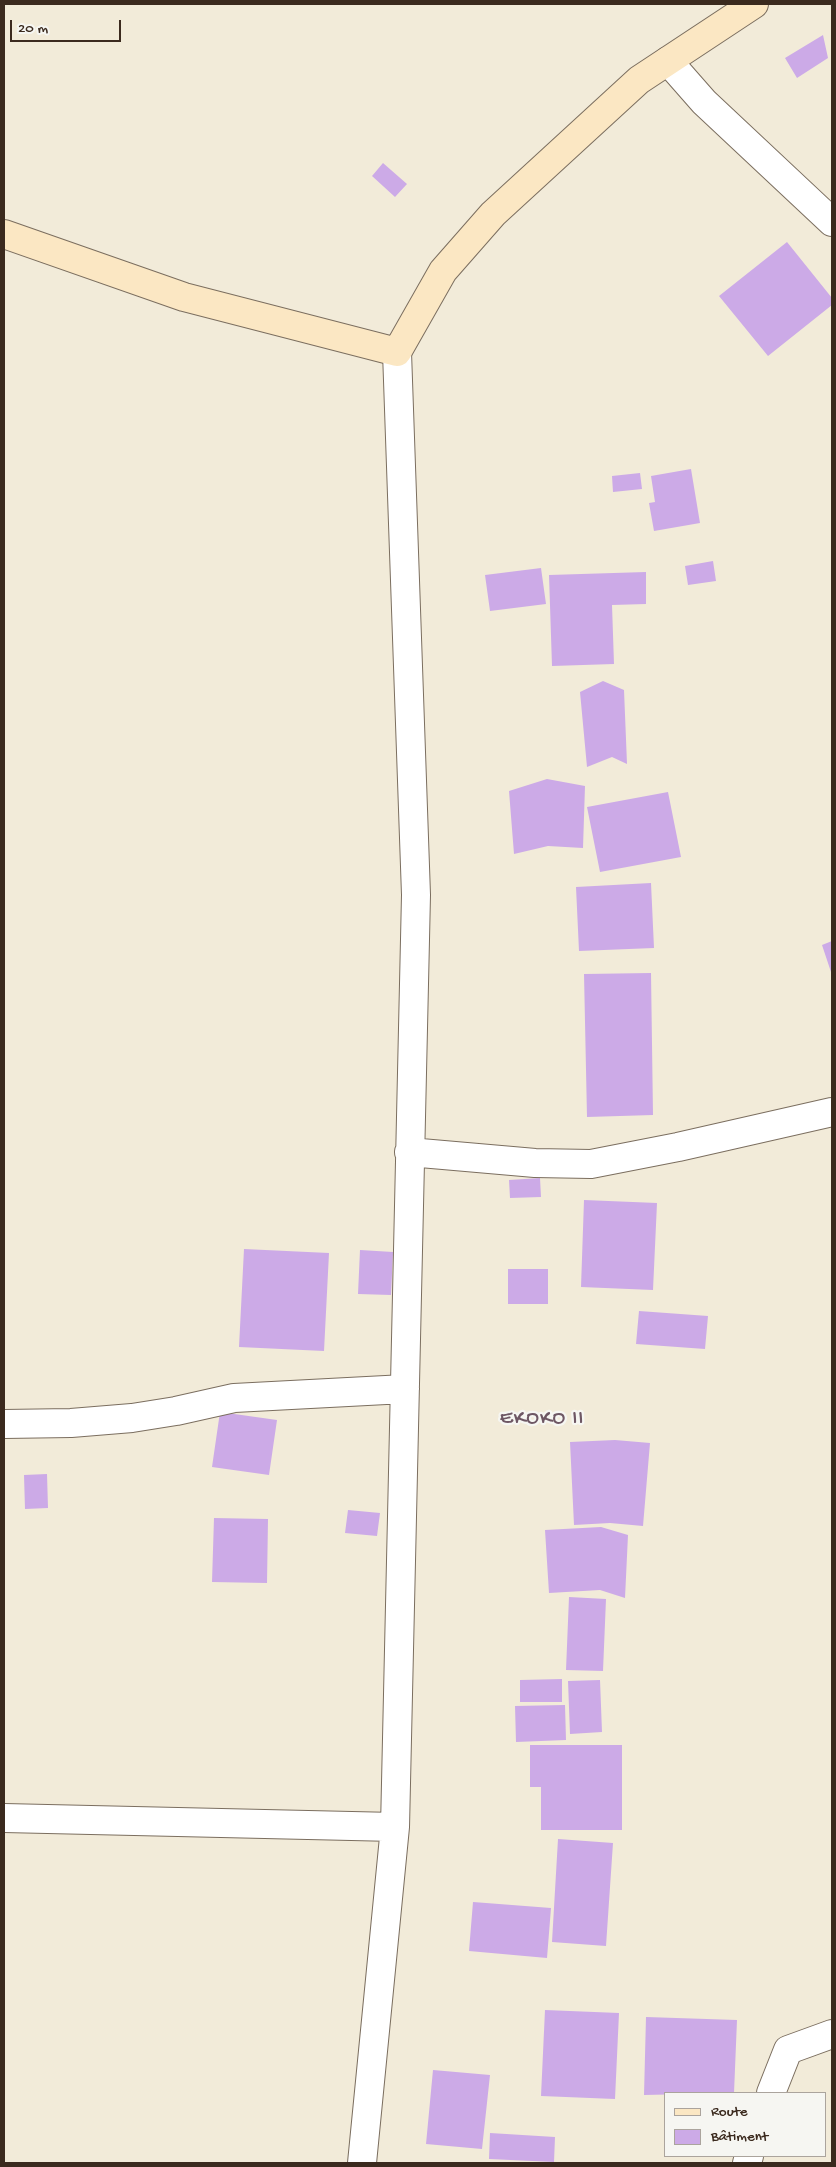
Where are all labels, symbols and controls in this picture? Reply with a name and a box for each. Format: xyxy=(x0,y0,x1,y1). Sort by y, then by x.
scale bar xyxy=(12,10,124,42)
text: 20 m xyxy=(18,20,48,38)
district label: EKOKO II xyxy=(499,1407,585,1433)
legend xyxy=(664,2092,826,2157)
text: Route xyxy=(711,2103,748,2121)
text: Bâtiment xyxy=(711,2128,768,2146)

